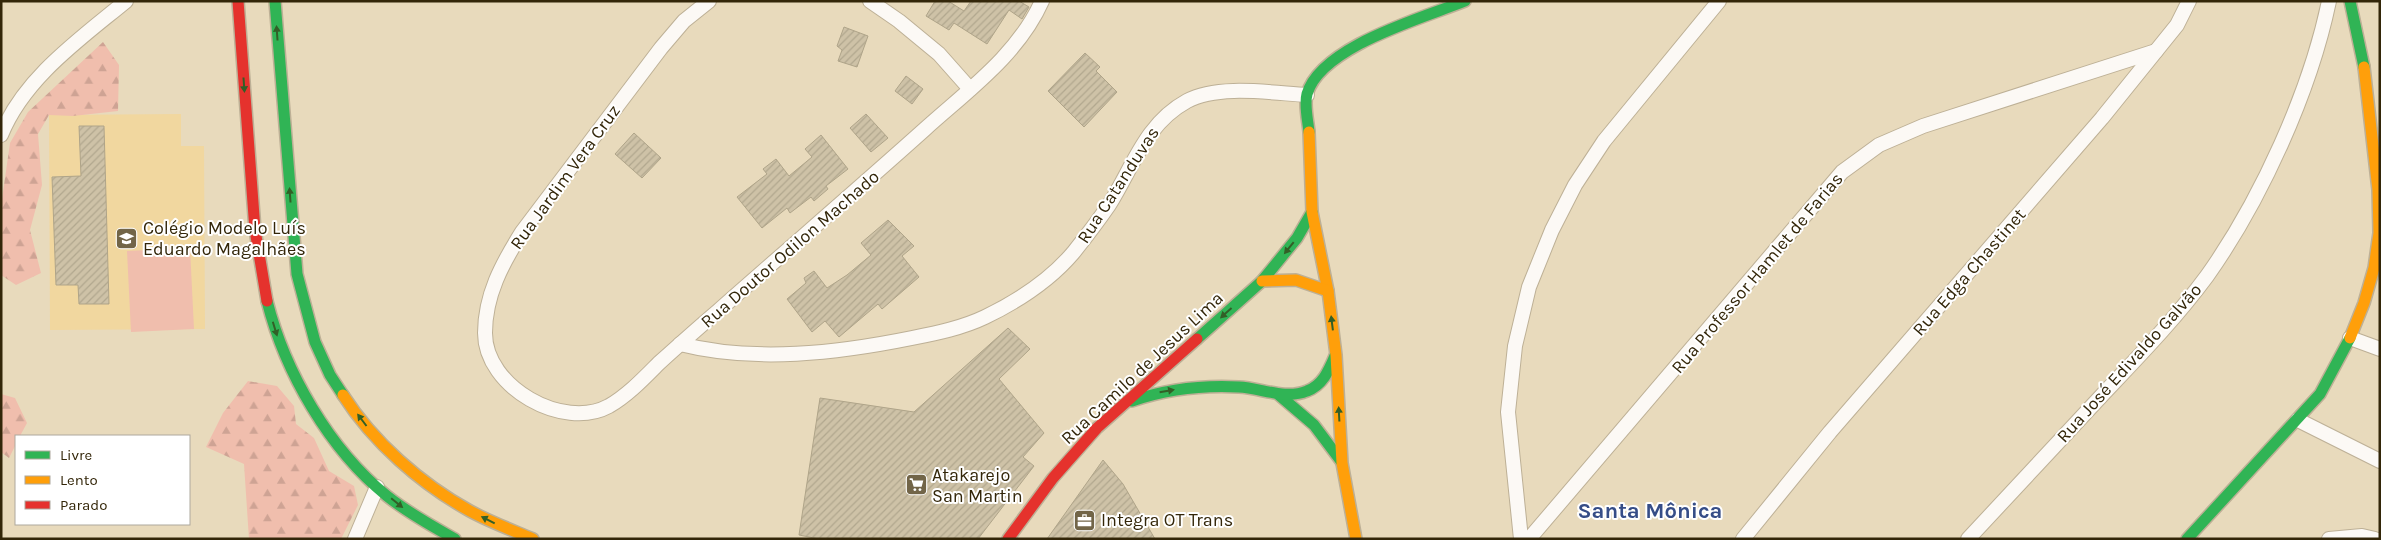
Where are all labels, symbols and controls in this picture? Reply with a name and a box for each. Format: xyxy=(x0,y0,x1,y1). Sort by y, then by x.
one-way arrow xyxy=(273,25,281,41)
one-way arrow xyxy=(241,77,249,93)
street label: Rua Jardim Vera Cruz xyxy=(505,100,625,254)
street label: Rua Catanduvas xyxy=(1072,123,1164,247)
street label: Rua Doutor Odilon Machado xyxy=(696,165,884,333)
street label: Rua Professor Hamlet de Farias xyxy=(1666,168,1848,378)
one-way arrow xyxy=(285,187,293,203)
street label: Rua Edga Chastinet xyxy=(1908,204,2030,340)
place label: Colégio Modelo Luís Eduardo Magalhães xyxy=(143,217,306,260)
school or university icon: Colégio Modelo Luís Eduardo Magalhães xyxy=(115,226,139,250)
one-way arrow xyxy=(1284,241,1295,254)
street label: Rua José Edivaldo Galvão xyxy=(2052,279,2206,447)
street label: Rua Camilo de Jesus Lima xyxy=(1056,287,1228,449)
one-way arrow xyxy=(1219,308,1232,319)
one-way arrow xyxy=(1328,314,1336,330)
one-way arrow xyxy=(271,322,279,337)
one-way arrow xyxy=(1160,387,1176,395)
one-way arrow xyxy=(1335,406,1343,422)
one-way arrow xyxy=(357,414,368,427)
legend xyxy=(15,435,190,525)
text: Livre xyxy=(60,446,92,464)
place label: Atakarejo San Martin xyxy=(932,464,1023,507)
text: Lento xyxy=(60,471,98,489)
supermarket icon: Atakarejo San Martin xyxy=(904,473,928,497)
text: Parado xyxy=(60,496,107,514)
one-way arrow xyxy=(390,497,403,508)
district label: Santa Mônica xyxy=(1578,498,1722,524)
office icon: Integra OT Trans xyxy=(1073,508,1097,532)
place label: Integra OT Trans xyxy=(1101,509,1233,531)
one-way arrow xyxy=(481,516,495,524)

